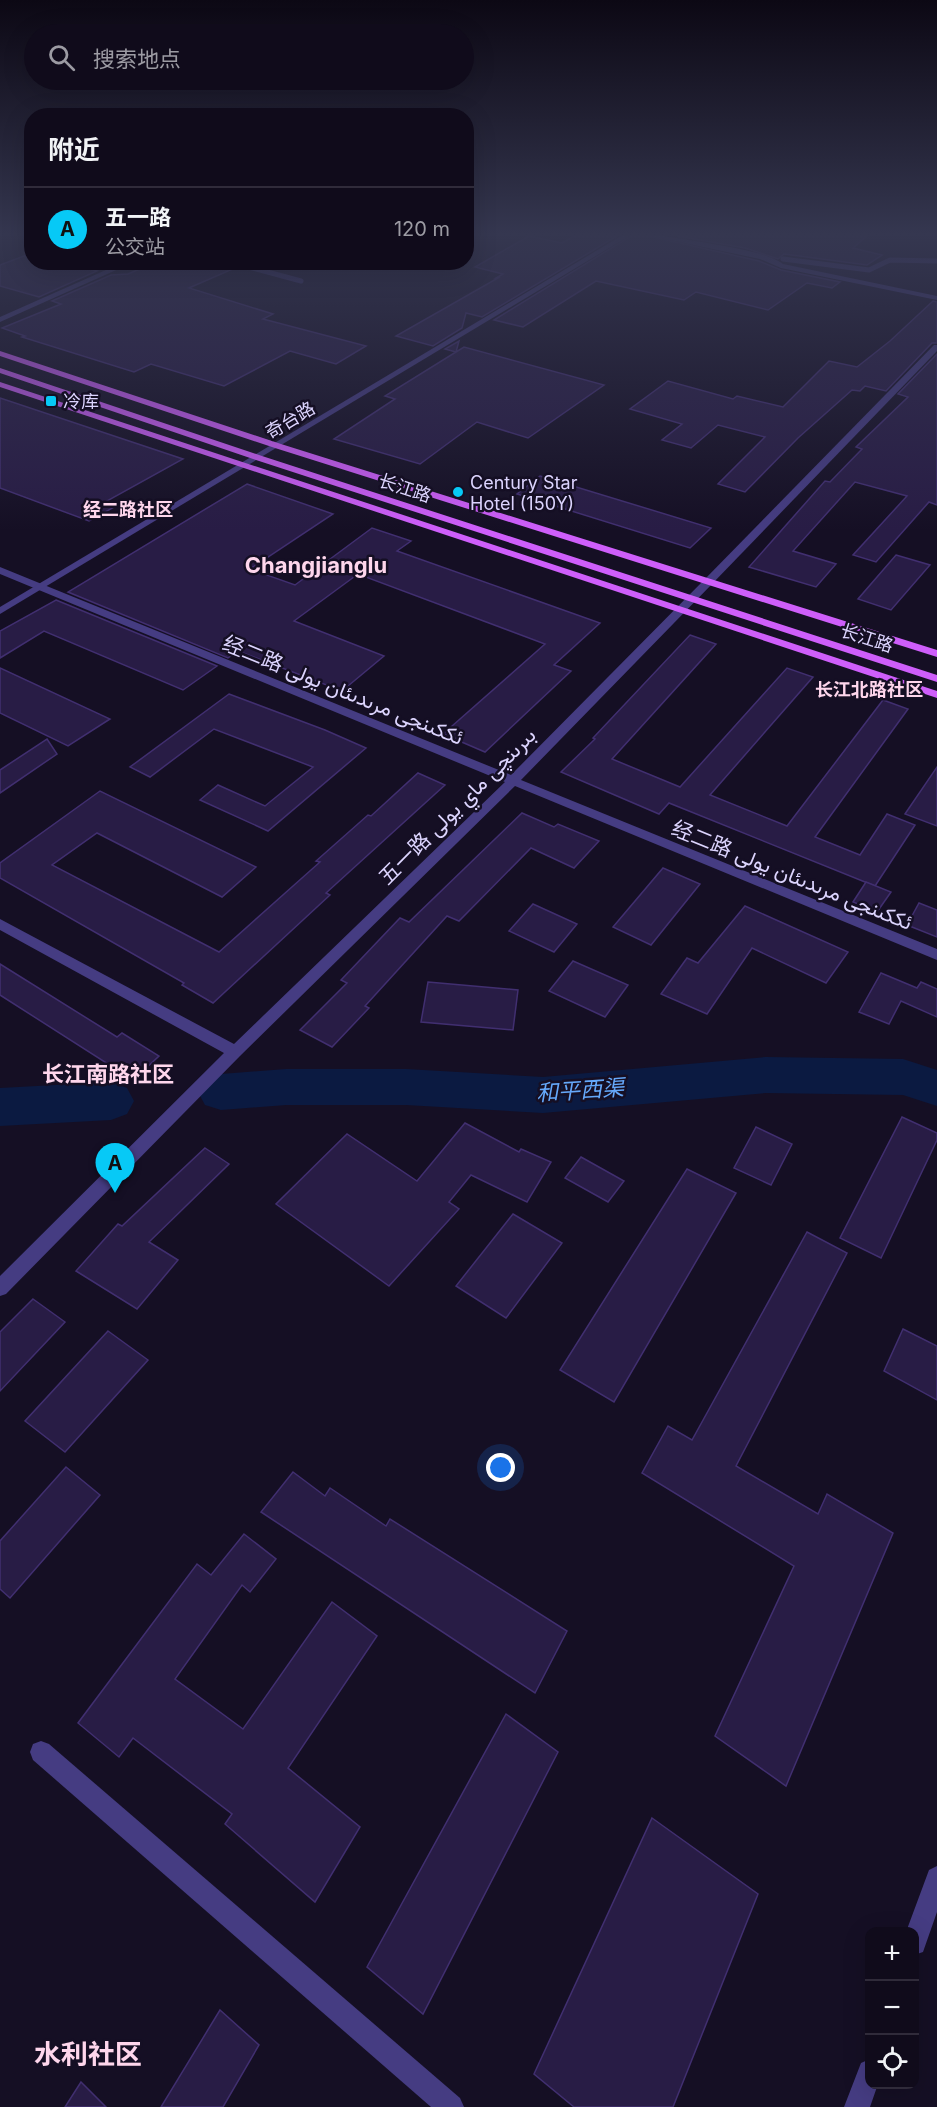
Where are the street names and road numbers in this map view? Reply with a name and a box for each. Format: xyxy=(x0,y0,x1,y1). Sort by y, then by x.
street label: 奇台路 xyxy=(261,397,319,443)
street label: 长江路 xyxy=(376,470,434,506)
street label: 长江路 xyxy=(838,620,896,656)
street label: 经二路 ئككىنجى مرىدىئان يولى xyxy=(219,630,467,751)
street label: 五一路 بىرىنچى ماي يولى xyxy=(373,722,544,893)
street label: 经二路 ئككىنجى مرىدىئان يولى xyxy=(668,815,916,936)

